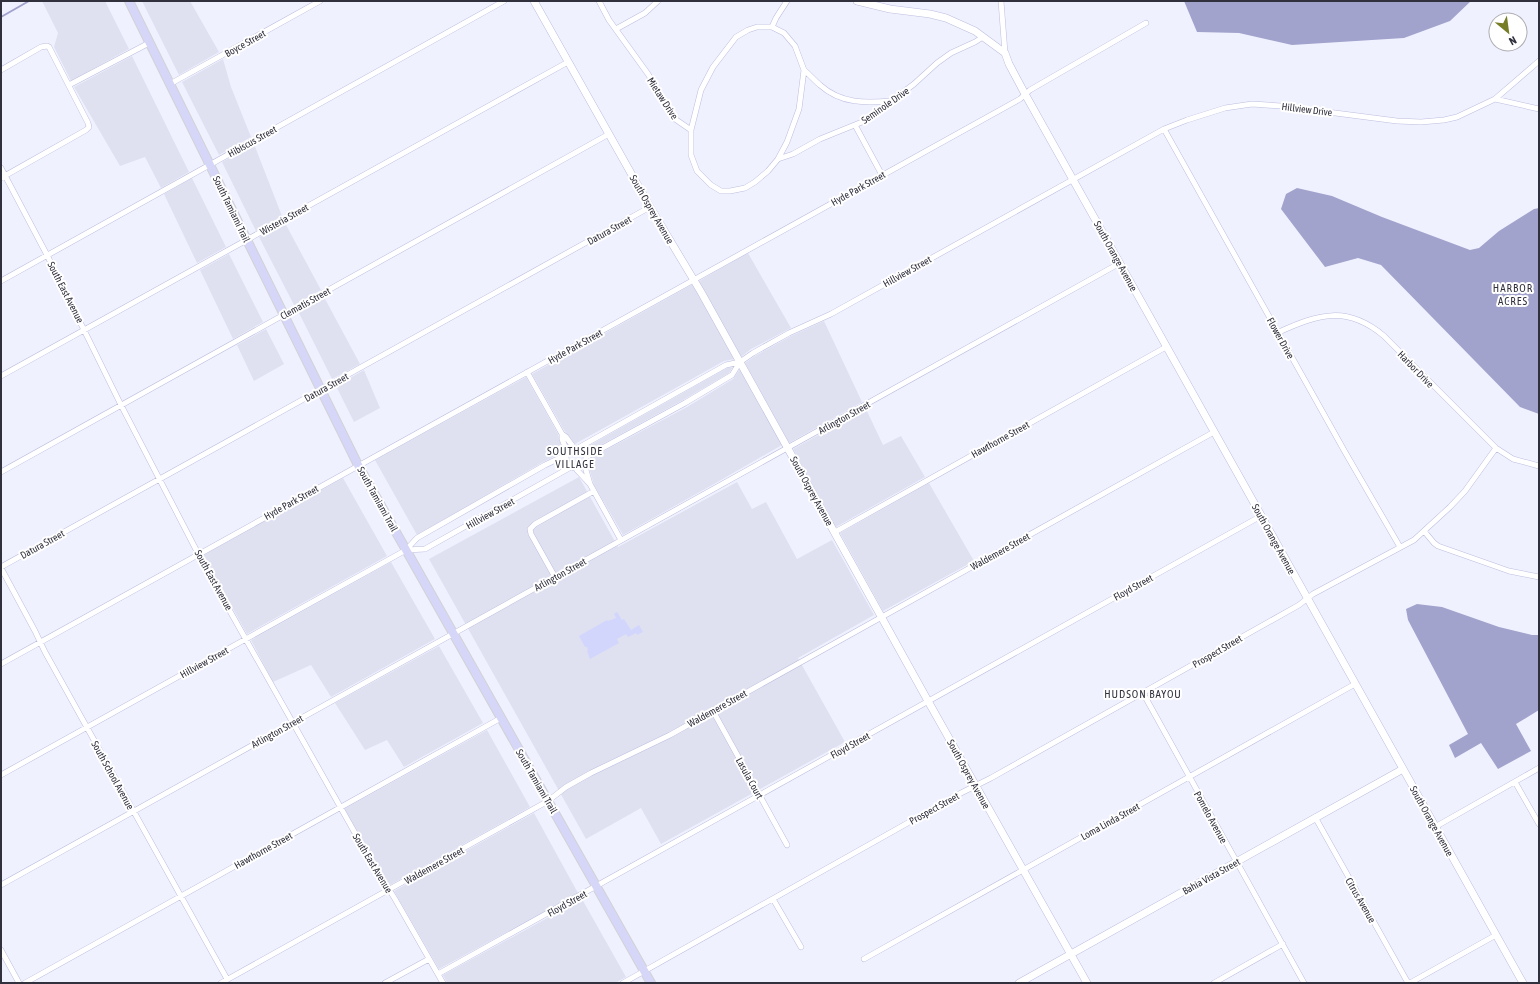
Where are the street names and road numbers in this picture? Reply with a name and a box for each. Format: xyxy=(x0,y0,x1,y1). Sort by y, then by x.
street label: Boyce Street xyxy=(223,28,268,59)
street label: Mietaw Drive xyxy=(645,75,680,122)
street label: Seminole Drive xyxy=(859,85,912,126)
street label: Hillview Drive xyxy=(1281,101,1333,118)
street label: Hibiscus Street xyxy=(226,123,279,159)
street label: Hyde Park Street xyxy=(829,169,887,208)
street label: South Osprey Avenue xyxy=(627,173,676,246)
street label: South Tamiami Trail xyxy=(211,174,252,244)
street label: Wisteria Street xyxy=(258,202,310,237)
street label: Datura Street xyxy=(585,214,633,247)
street label: South Orange Avenue xyxy=(1092,219,1140,294)
street label: Hillview Street xyxy=(881,254,933,289)
street label: South East Avenue xyxy=(45,260,86,325)
street label: Clematis Street xyxy=(278,285,332,322)
street label: Flower Drive xyxy=(1265,316,1297,361)
street label: Hyde Park Street xyxy=(546,327,604,366)
street label: Harbor Drive xyxy=(1396,349,1436,390)
street label: Datura Street xyxy=(302,371,350,404)
street label: Arlington Street xyxy=(816,399,872,436)
street label: Hawthorne Street xyxy=(969,419,1031,460)
street label: South Osprey Avenue xyxy=(788,455,835,528)
street label: South Tamiami Trail xyxy=(355,465,400,534)
street label: Hyde Park Street xyxy=(262,483,320,522)
street label: Hillview Street xyxy=(464,496,516,531)
street label: South Orange Avenue xyxy=(1250,502,1298,577)
street label: Datura Street xyxy=(18,528,66,561)
street label: Waldemere Street xyxy=(969,531,1032,572)
street label: South East Avenue xyxy=(192,548,235,613)
street label: Arlington Street xyxy=(532,556,588,593)
street label: Floyd Street xyxy=(1112,572,1155,603)
street label: Prospect Street xyxy=(1191,633,1244,670)
street label: Hillview Street xyxy=(178,645,230,680)
street label: Waldemere Street xyxy=(686,688,749,729)
street label: Arlington Street xyxy=(249,713,305,750)
street label: Floyd Street xyxy=(829,730,872,761)
street label: South Osprey Avenue xyxy=(945,738,992,811)
street label: South School Avenue xyxy=(89,739,136,812)
street label: South Tamiami Trail xyxy=(514,747,560,816)
street label: Lasula Court xyxy=(734,756,765,801)
street label: South Orange Avenue xyxy=(1408,784,1456,859)
street label: Pomelo Avenue xyxy=(1192,789,1230,845)
street label: Prospect Street xyxy=(907,790,961,827)
street label: Loma Linda Street xyxy=(1079,801,1142,842)
street label: Hawthorne Street xyxy=(232,830,294,871)
street label: South East Avenue xyxy=(351,832,395,895)
street label: Waldemere Street xyxy=(403,845,466,886)
street label: Bahia Vista Street xyxy=(1181,856,1242,897)
street label: Citrus Avenue xyxy=(1343,876,1378,925)
street label: Floyd Street xyxy=(546,888,589,919)

